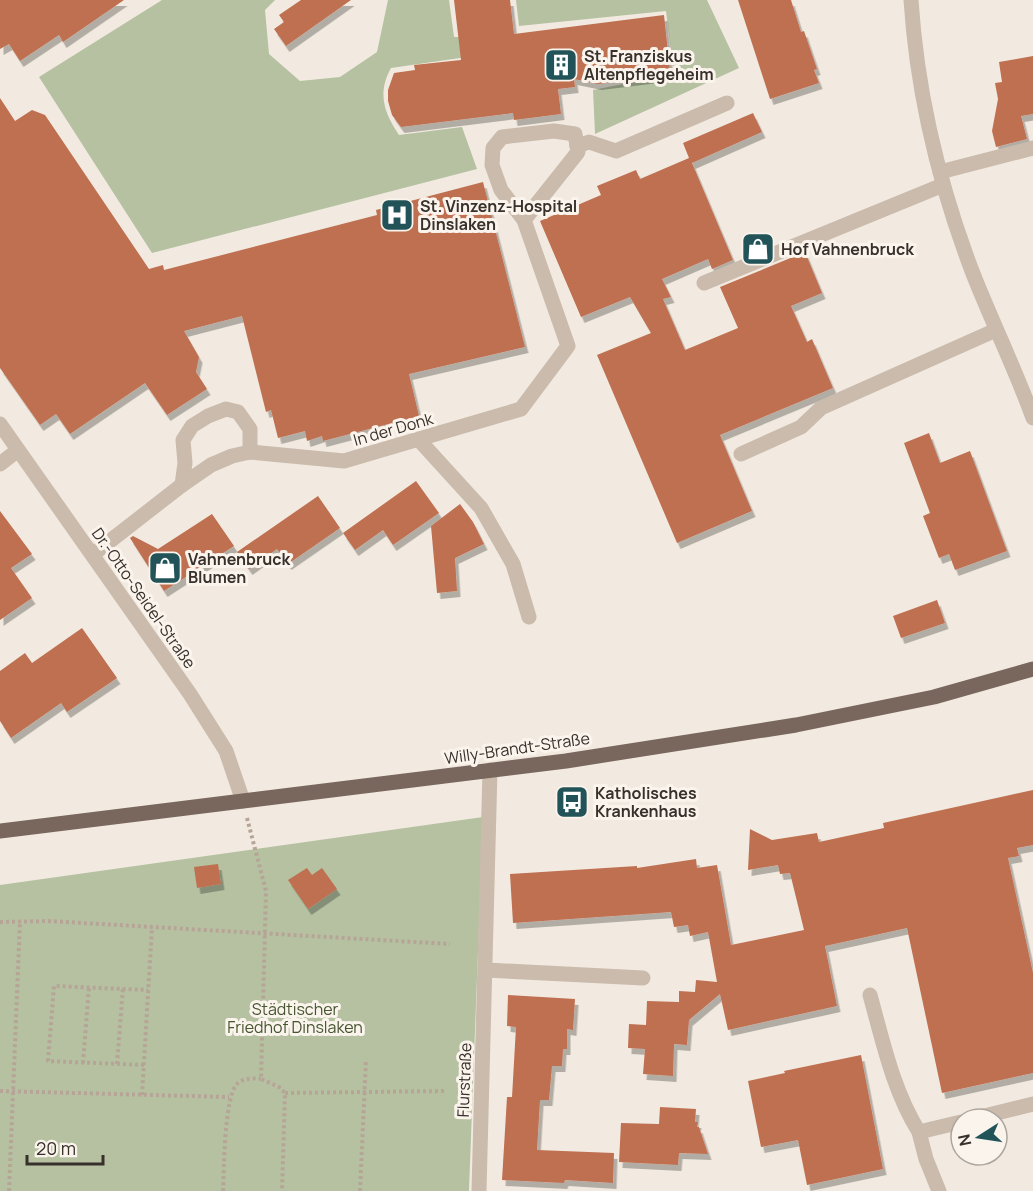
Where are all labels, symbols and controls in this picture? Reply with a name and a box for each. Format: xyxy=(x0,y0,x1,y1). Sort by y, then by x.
place label: St. Franziskus Altenpflegeheim xyxy=(584,45,714,85)
building icon: St. Franziskus Altenpflegeheim xyxy=(543,47,579,83)
place label: St. Vinzenz-Hospital Dinslaken xyxy=(420,195,577,235)
hospital icon: St. Vinzenz-Hospital Dinslaken xyxy=(379,197,415,233)
shop icon: Hof Vahnenbruck xyxy=(740,231,776,267)
place label: Hof Vahnenbruck xyxy=(781,238,914,260)
street label: In der Donk xyxy=(351,407,436,451)
street label: Dr.-Otto-Seidel-Straße xyxy=(87,523,201,673)
place label: Vahnenbruck Blumen xyxy=(188,548,290,588)
shop icon: Vahnenbruck Blumen xyxy=(147,550,183,586)
street label: Willy-Brandt-Straße xyxy=(443,727,591,769)
place label: Katholisches Krankenhaus xyxy=(595,782,697,822)
bus stop icon: Katholisches Krankenhaus xyxy=(554,784,590,820)
park label: Städtischer Friedhof Dinslaken xyxy=(227,998,363,1038)
street label: Flurstraße xyxy=(452,1042,476,1118)
north arrow xyxy=(949,1107,1009,1167)
scale bar xyxy=(27,1128,104,1166)
text: N xyxy=(952,1132,976,1148)
text: 20 m xyxy=(36,1136,76,1160)

